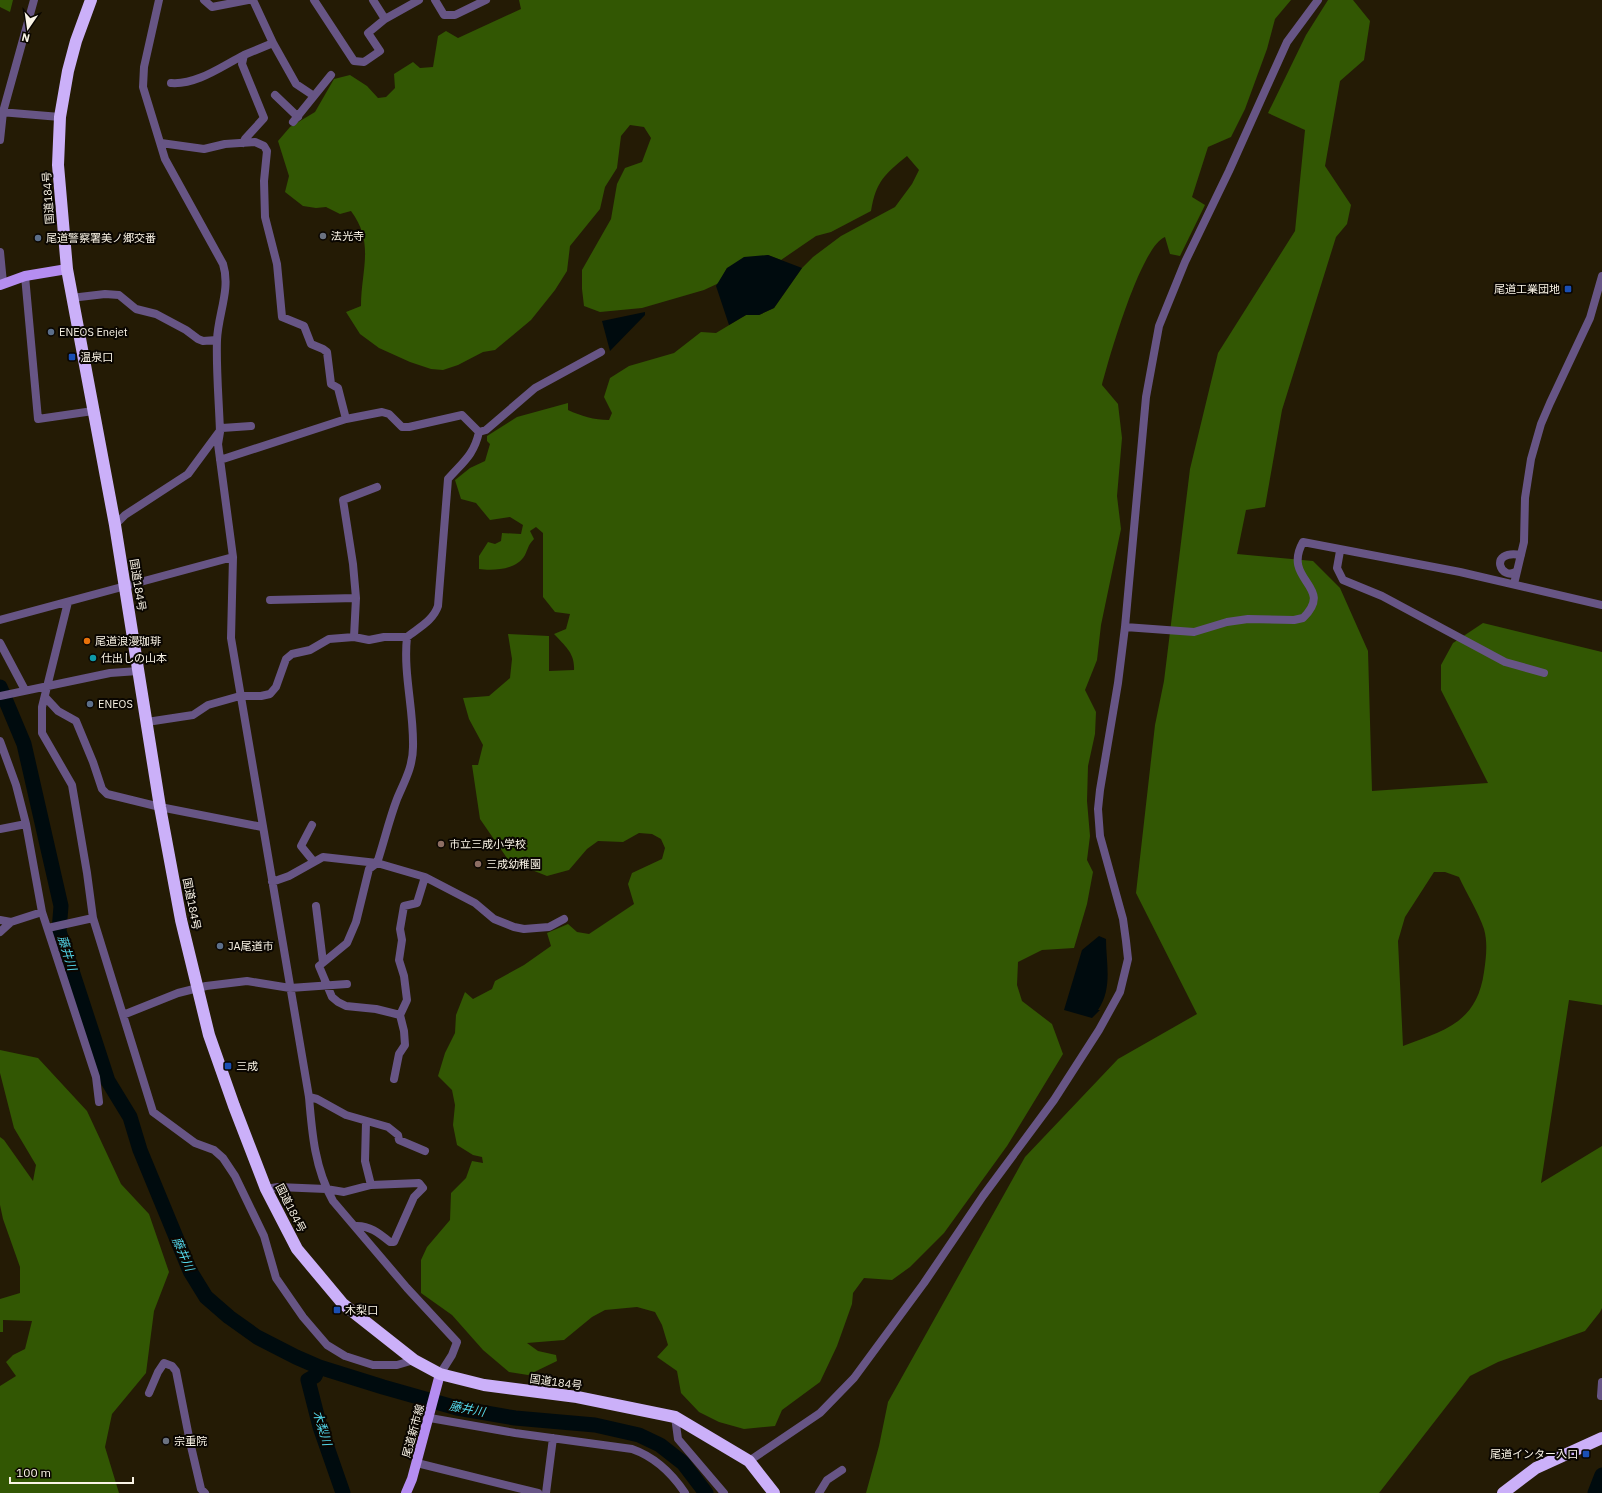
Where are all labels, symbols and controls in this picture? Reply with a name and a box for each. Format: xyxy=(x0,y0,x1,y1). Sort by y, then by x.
north arrow xyxy=(8,8,48,48)
text: N xyxy=(20,30,31,45)
street label: 国道184号 xyxy=(39,171,57,225)
place label: 法光寺 xyxy=(331,229,364,243)
place label: 尾道警察署美ノ郷交番 xyxy=(46,231,156,245)
marker: 法光寺 xyxy=(318,231,328,241)
marker: 尾道警察署美ノ郷交番 xyxy=(33,233,43,243)
place label: 尾道工業団地 xyxy=(1494,282,1560,296)
marker: 尾道工業団地 xyxy=(1563,284,1573,294)
place label: ENEOS Enejet xyxy=(59,325,128,339)
marker: ENEOS Enejet xyxy=(46,327,56,337)
place label: 温泉口 xyxy=(80,350,113,364)
marker: 温泉口 xyxy=(67,352,77,362)
street label: 国道184号 xyxy=(127,558,149,612)
place label: 尾道浪漫珈琲 xyxy=(95,634,161,648)
marker: 尾道浪漫珈琲 xyxy=(82,636,92,646)
place label: 仕出しの山本 xyxy=(101,651,167,665)
marker: 仕出しの山本 xyxy=(88,653,98,663)
place label: ENEOS xyxy=(98,697,133,711)
marker: ENEOS xyxy=(85,699,95,709)
place label: 市立三成小学校 xyxy=(449,837,526,851)
marker: 市立三成小学校 xyxy=(436,839,446,849)
place label: 三成幼稚園 xyxy=(486,857,541,871)
marker: 三成幼稚園 xyxy=(473,859,483,869)
street label: 国道184号 xyxy=(180,877,204,931)
water label: 藤井川 xyxy=(55,933,81,974)
place label: JA尾道市 xyxy=(228,939,274,953)
marker: JA尾道市 xyxy=(215,941,225,951)
place label: 三成 xyxy=(236,1059,258,1073)
marker: 三成 xyxy=(223,1061,233,1071)
street label: 国道184号 xyxy=(273,1181,309,1235)
water label: 藤井川 xyxy=(169,1234,198,1275)
place label: 木梨口 xyxy=(345,1303,378,1317)
marker: 木梨口 xyxy=(332,1305,342,1315)
street label: 国道184号 xyxy=(529,1371,583,1393)
water label: 藤井川 xyxy=(448,1398,488,1420)
street label: 尾道新市線 xyxy=(399,1403,427,1459)
water label: 木梨川 xyxy=(310,1408,335,1449)
place label: 宗重院 xyxy=(174,1434,207,1448)
marker: 宗重院 xyxy=(161,1436,171,1446)
place label: 尾道インター入口 xyxy=(1490,1447,1578,1461)
marker: 尾道インター入口 xyxy=(1581,1449,1591,1459)
scale bar xyxy=(10,1459,133,1485)
text: 100 m xyxy=(16,1465,51,1480)

